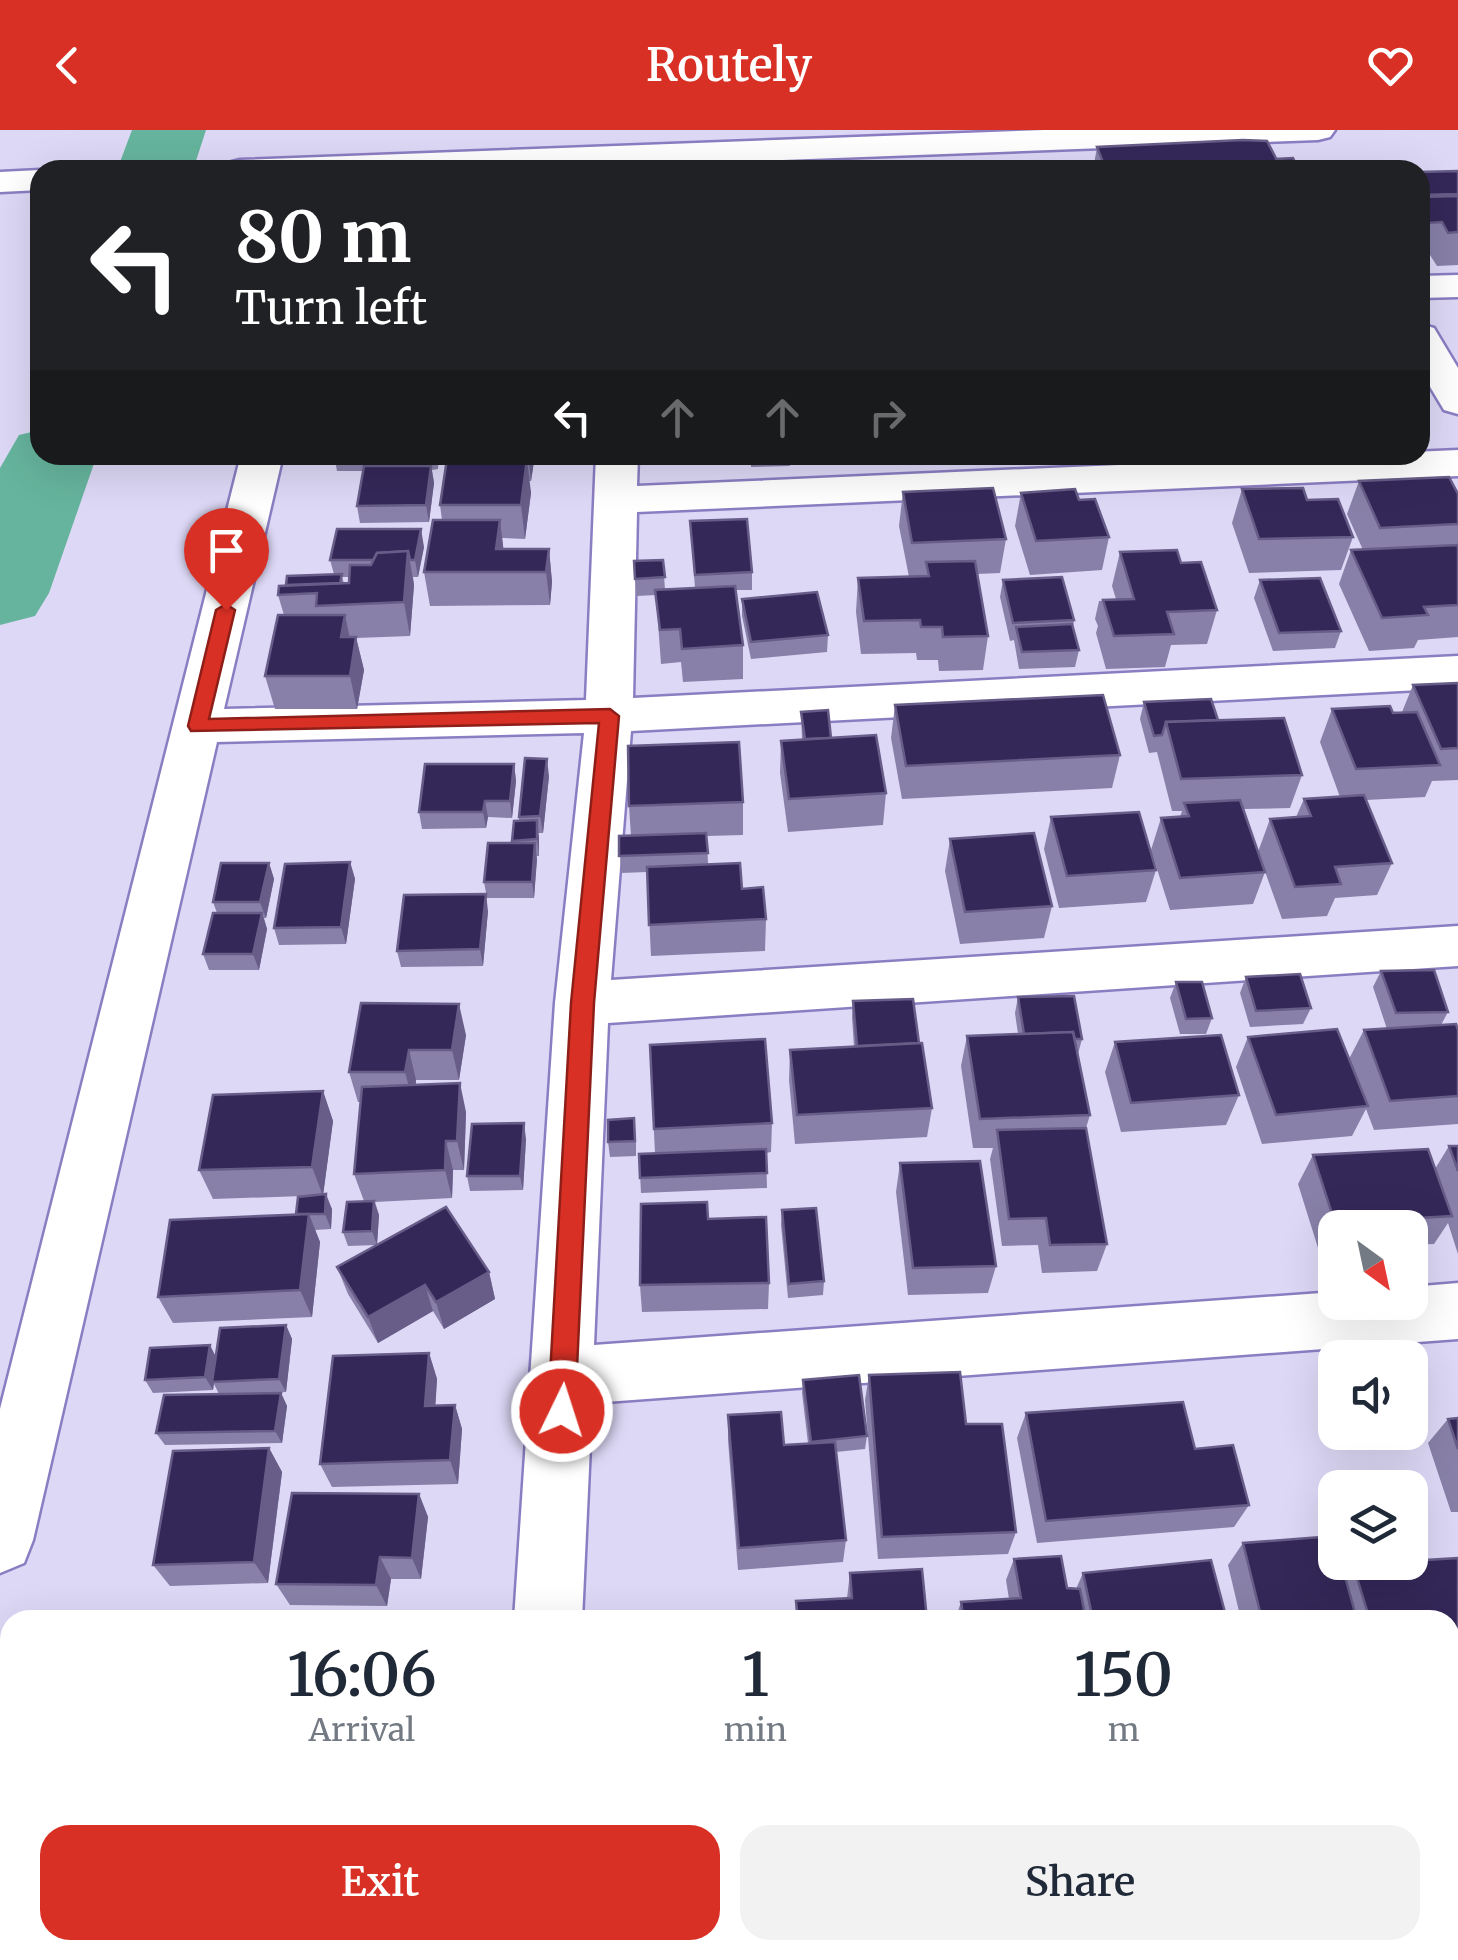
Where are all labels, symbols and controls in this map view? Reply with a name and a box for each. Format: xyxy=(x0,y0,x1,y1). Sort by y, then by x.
text: Routely xyxy=(646,37,812,93)
icon: back xyxy=(40,38,95,93)
icon: heart xyxy=(1363,38,1418,93)
text: 80 m xyxy=(235,193,411,281)
icon: left xyxy=(70,200,200,330)
text: Turn left xyxy=(235,280,427,336)
icon: left xyxy=(545,390,600,445)
icon: ahead xyxy=(650,390,705,445)
icon: ahead xyxy=(755,390,810,445)
icon: right xyxy=(860,390,915,445)
pin xyxy=(184,508,269,611)
icon: arrive xyxy=(199,523,254,578)
north arrow xyxy=(1318,1210,1428,1320)
map controls xyxy=(1318,1210,1428,1580)
button: sound xyxy=(1318,1340,1428,1450)
position arrow xyxy=(510,1359,614,1463)
button: layers xyxy=(1318,1470,1428,1580)
text: 16:06 xyxy=(287,1637,437,1712)
text: 1 xyxy=(742,1637,769,1712)
text: 150 xyxy=(1074,1637,1173,1712)
text: Arrival xyxy=(308,1710,415,1750)
text: min xyxy=(724,1710,787,1750)
text: m xyxy=(1108,1710,1139,1750)
button: Exit xyxy=(40,1825,720,1940)
button: Share xyxy=(740,1825,1420,1940)

